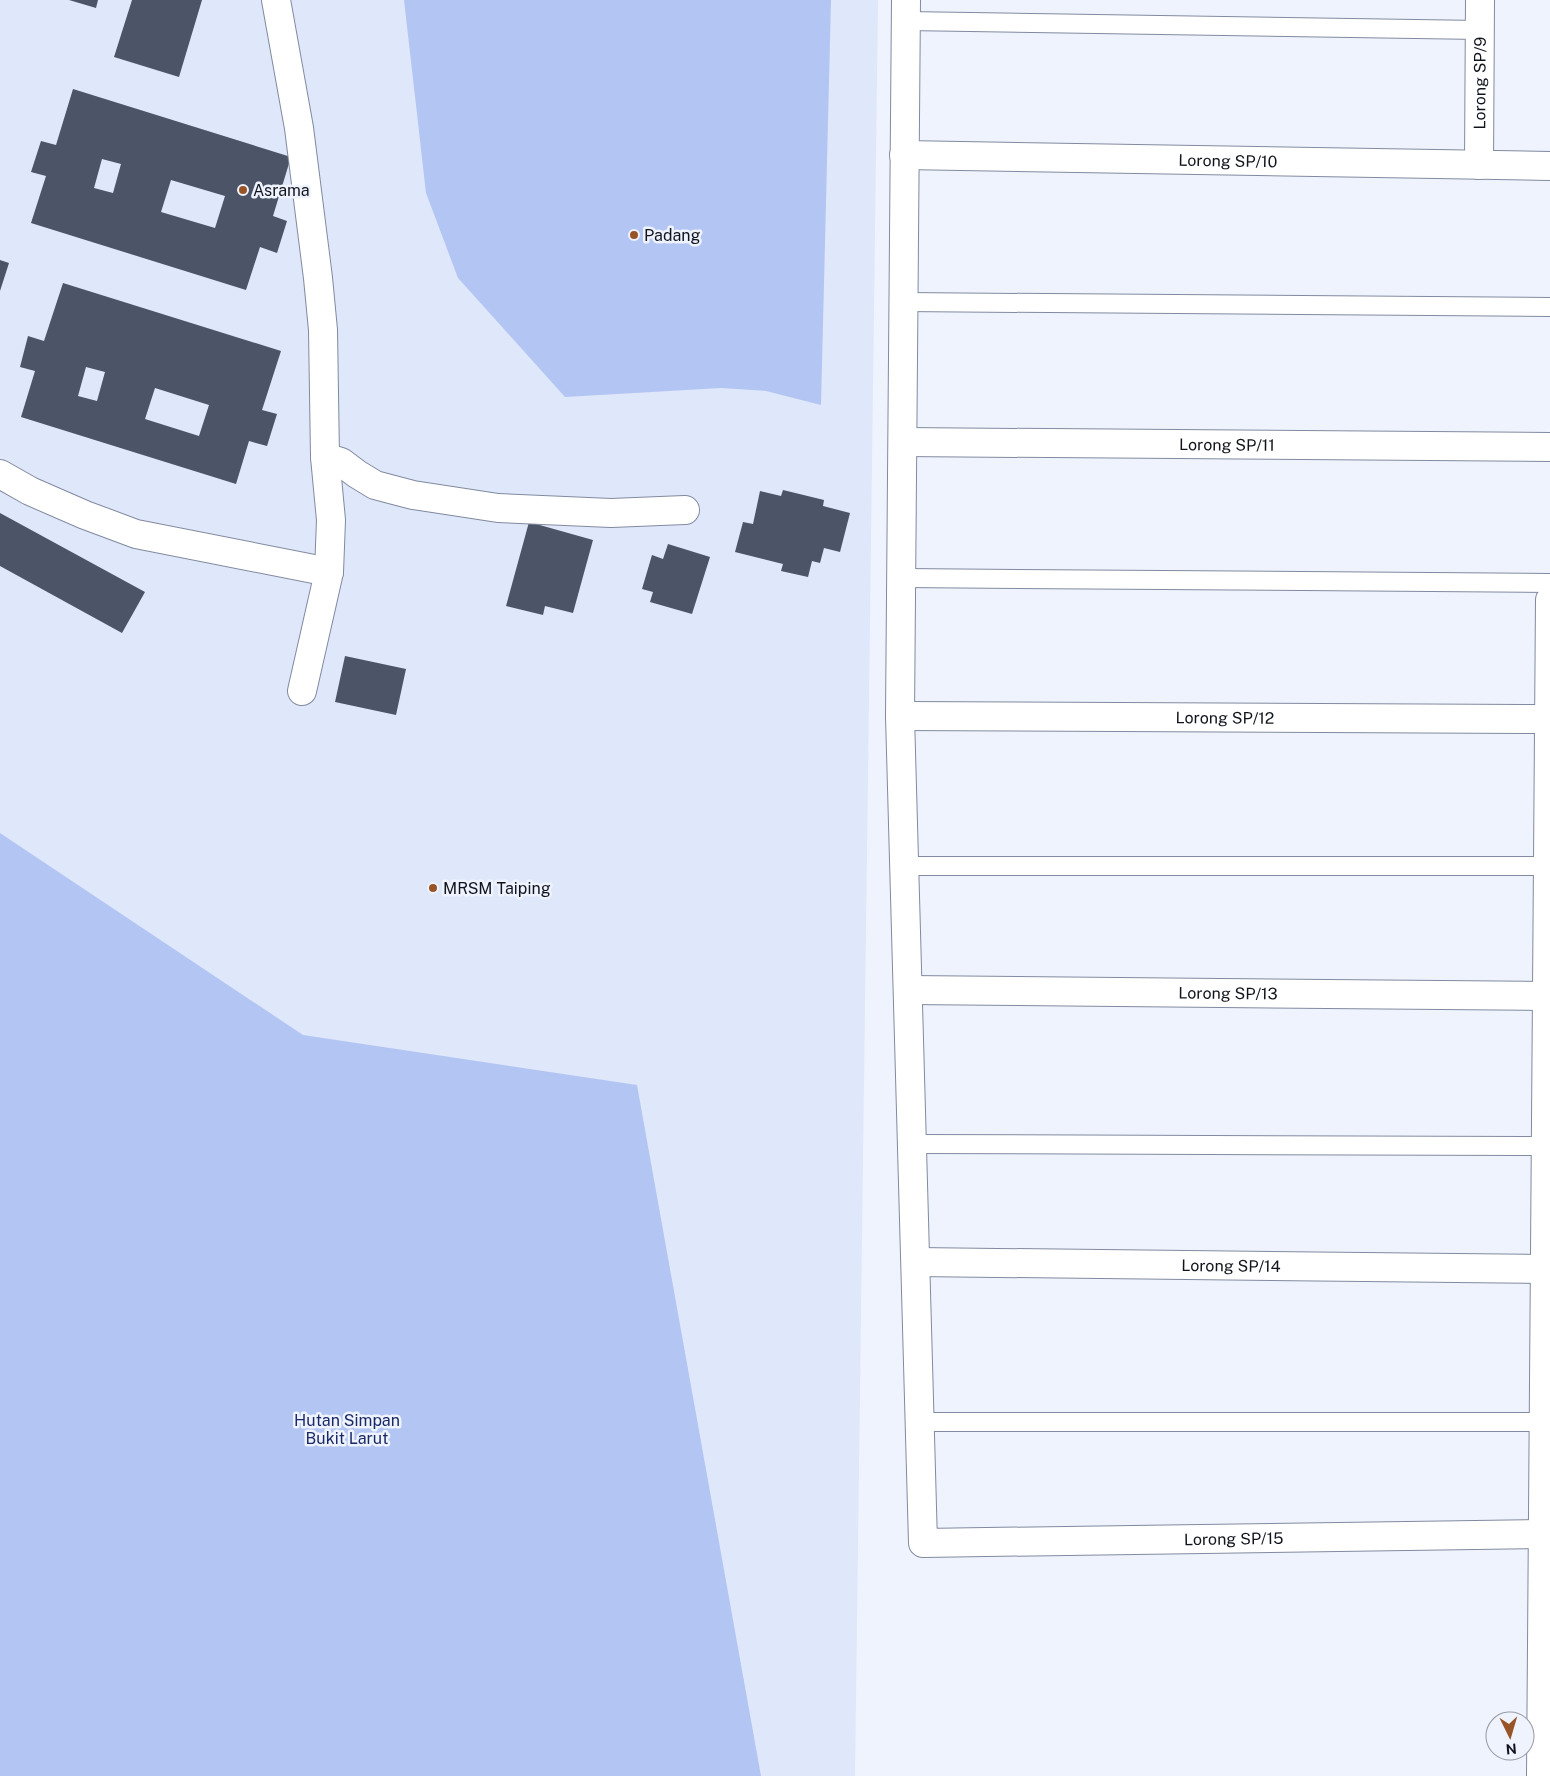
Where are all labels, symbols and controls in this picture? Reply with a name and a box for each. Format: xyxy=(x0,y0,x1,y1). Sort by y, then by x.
street label: Lorong SP/9 xyxy=(1470,37,1489,129)
street label: Lorong SP/10 xyxy=(1178,150,1278,171)
place label: Asrama xyxy=(253,181,310,200)
marker: Asrama xyxy=(237,184,249,196)
place label: Padang xyxy=(644,226,701,245)
marker: Padang xyxy=(628,229,640,241)
street label: Lorong SP/11 xyxy=(1179,435,1275,454)
street label: Lorong SP/12 xyxy=(1176,708,1274,727)
place label: MRSM Taiping xyxy=(443,879,551,898)
marker: MRSM Taiping xyxy=(427,882,439,894)
street label: Lorong SP/13 xyxy=(1178,983,1278,1003)
street label: Lorong SP/14 xyxy=(1181,1255,1281,1276)
park label: Hutan Simpan Bukit Larut xyxy=(294,1411,400,1448)
street label: Lorong SP/15 xyxy=(1184,1528,1284,1549)
north arrow xyxy=(1485,1711,1535,1761)
text: N xyxy=(1505,1741,1517,1757)

